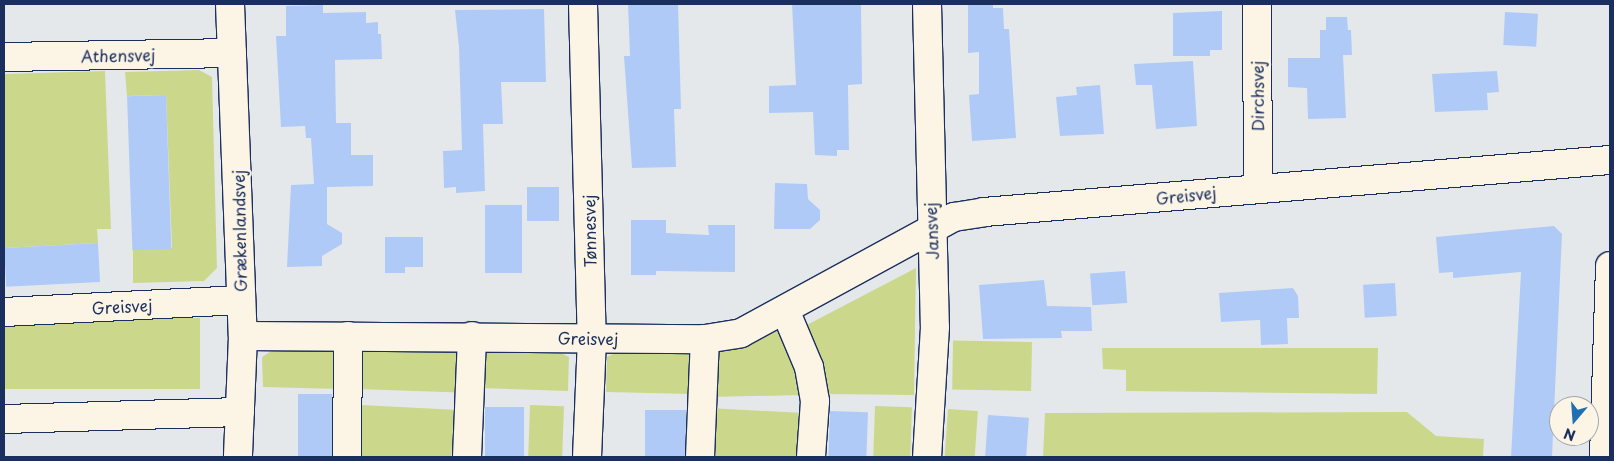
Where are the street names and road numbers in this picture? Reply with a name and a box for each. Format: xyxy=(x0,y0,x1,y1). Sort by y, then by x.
street label: Athensvej xyxy=(81,45,155,65)
street label: Dirchsvej xyxy=(1247,61,1267,131)
street label: Grækenlandsvej xyxy=(228,170,250,292)
street label: Greisvej xyxy=(1155,182,1217,208)
street label: Tønnesvej xyxy=(579,194,599,268)
street label: Jansvej xyxy=(920,202,942,260)
street label: Greisvej xyxy=(91,295,153,317)
street label: Greisvej xyxy=(557,328,619,348)

